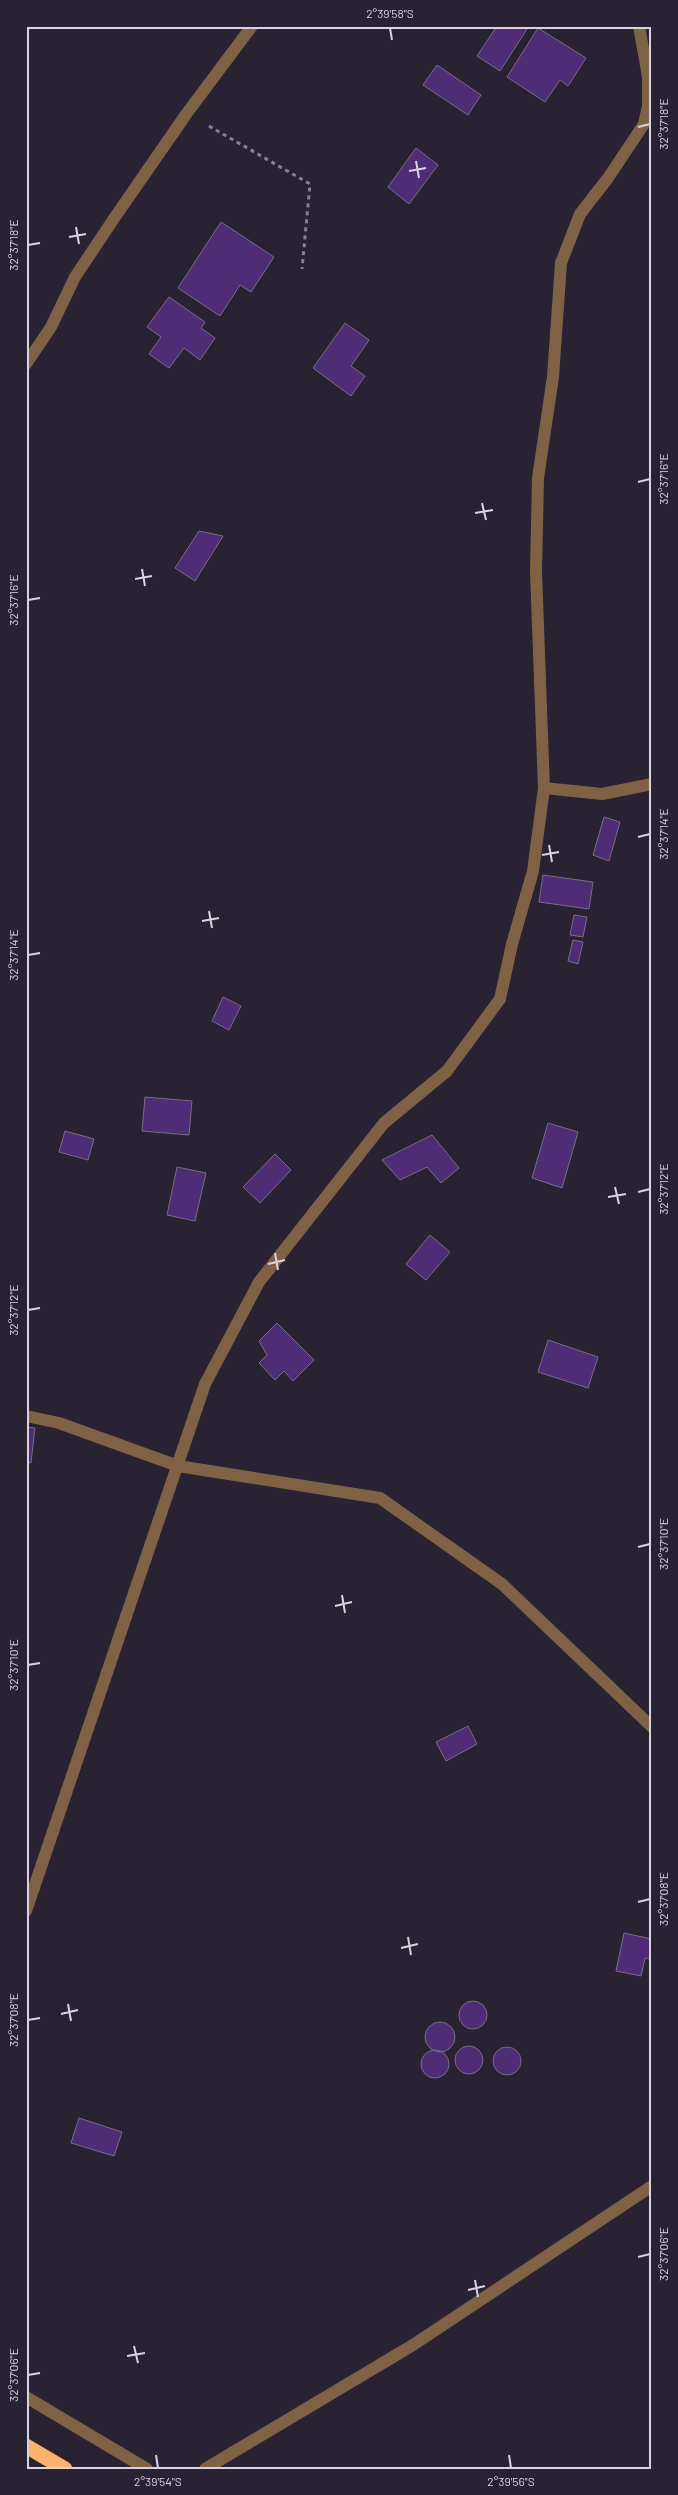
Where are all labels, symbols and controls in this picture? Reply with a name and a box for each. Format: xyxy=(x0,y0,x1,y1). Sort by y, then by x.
text: 2°39'58"S xyxy=(366,6,414,20)
text: 32°37'18"E xyxy=(656,98,670,150)
text: 32°37'18"E xyxy=(6,219,20,271)
text: 32°37'16"E xyxy=(656,453,670,505)
text: 32°37'16"E xyxy=(6,574,20,626)
text: 32°37'14"E xyxy=(656,808,670,860)
text: 32°37'14"E xyxy=(6,929,20,981)
text: 32°37'12"E xyxy=(656,1163,670,1215)
text: 32°37'12"E xyxy=(6,1284,20,1336)
text: 32°37'10"E xyxy=(656,1518,670,1570)
text: 32°37'10"E xyxy=(6,1639,20,1691)
text: 32°37'08"E xyxy=(656,1872,670,1926)
text: 32°37'08"E xyxy=(6,1993,20,2047)
text: 32°37'06"E xyxy=(656,2227,670,2281)
text: 32°37'06"E xyxy=(6,2348,20,2402)
text: 2°39'54"S xyxy=(134,2474,182,2488)
text: 2°39'56"S xyxy=(487,2474,535,2488)

